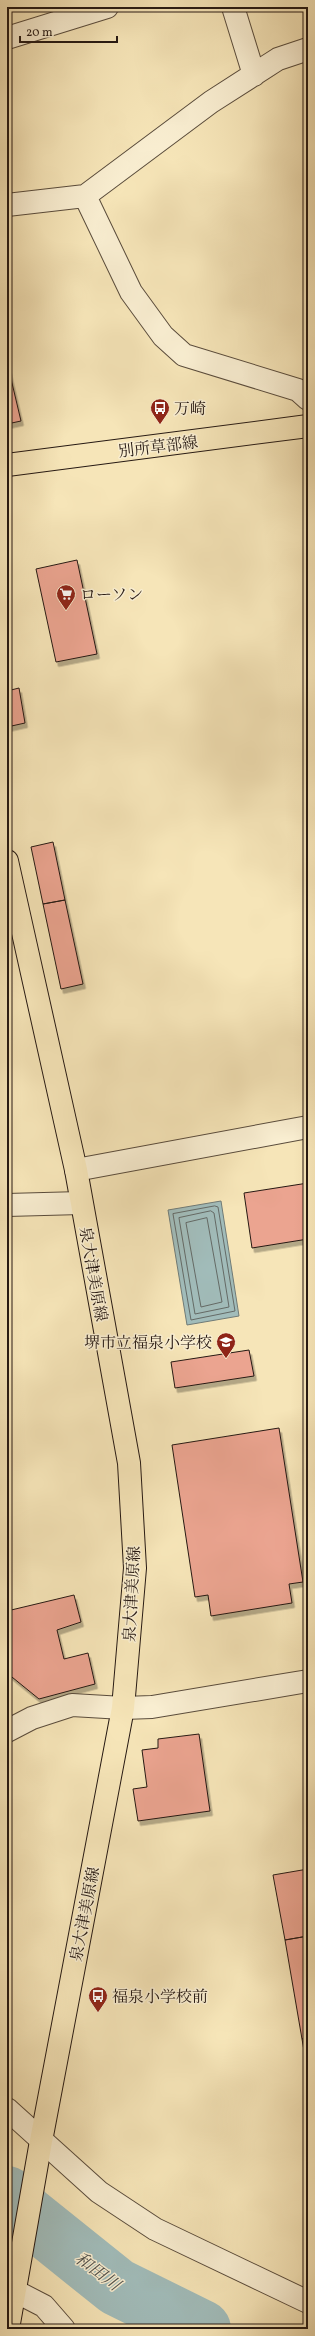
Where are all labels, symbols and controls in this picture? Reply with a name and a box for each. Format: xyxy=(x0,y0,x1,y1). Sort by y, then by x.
scale bar xyxy=(20,18,117,44)
text: 20 m xyxy=(26,25,53,41)
bus stop icon: 万崎 xyxy=(149,397,171,425)
place label: 万崎 xyxy=(174,399,206,421)
street label: 別所草部線 xyxy=(117,432,199,464)
supermarket icon: ローソン xyxy=(55,583,77,611)
place label: ローソン xyxy=(80,585,143,607)
street label: 泉大津美原線 xyxy=(73,1225,111,1324)
school or university icon: 堺市立福泉小学校 xyxy=(215,1331,237,1359)
place label: 堺市立福泉小学校 xyxy=(84,1333,212,1355)
street label: 泉大津美原線 xyxy=(119,1546,146,1643)
street label: 泉大津美原線 xyxy=(66,1865,106,1964)
bus stop icon: 福泉小学校前 xyxy=(87,1985,109,2013)
place label: 福泉小学校前 xyxy=(112,1987,208,2009)
water label: 和田川 xyxy=(70,2248,126,2298)

